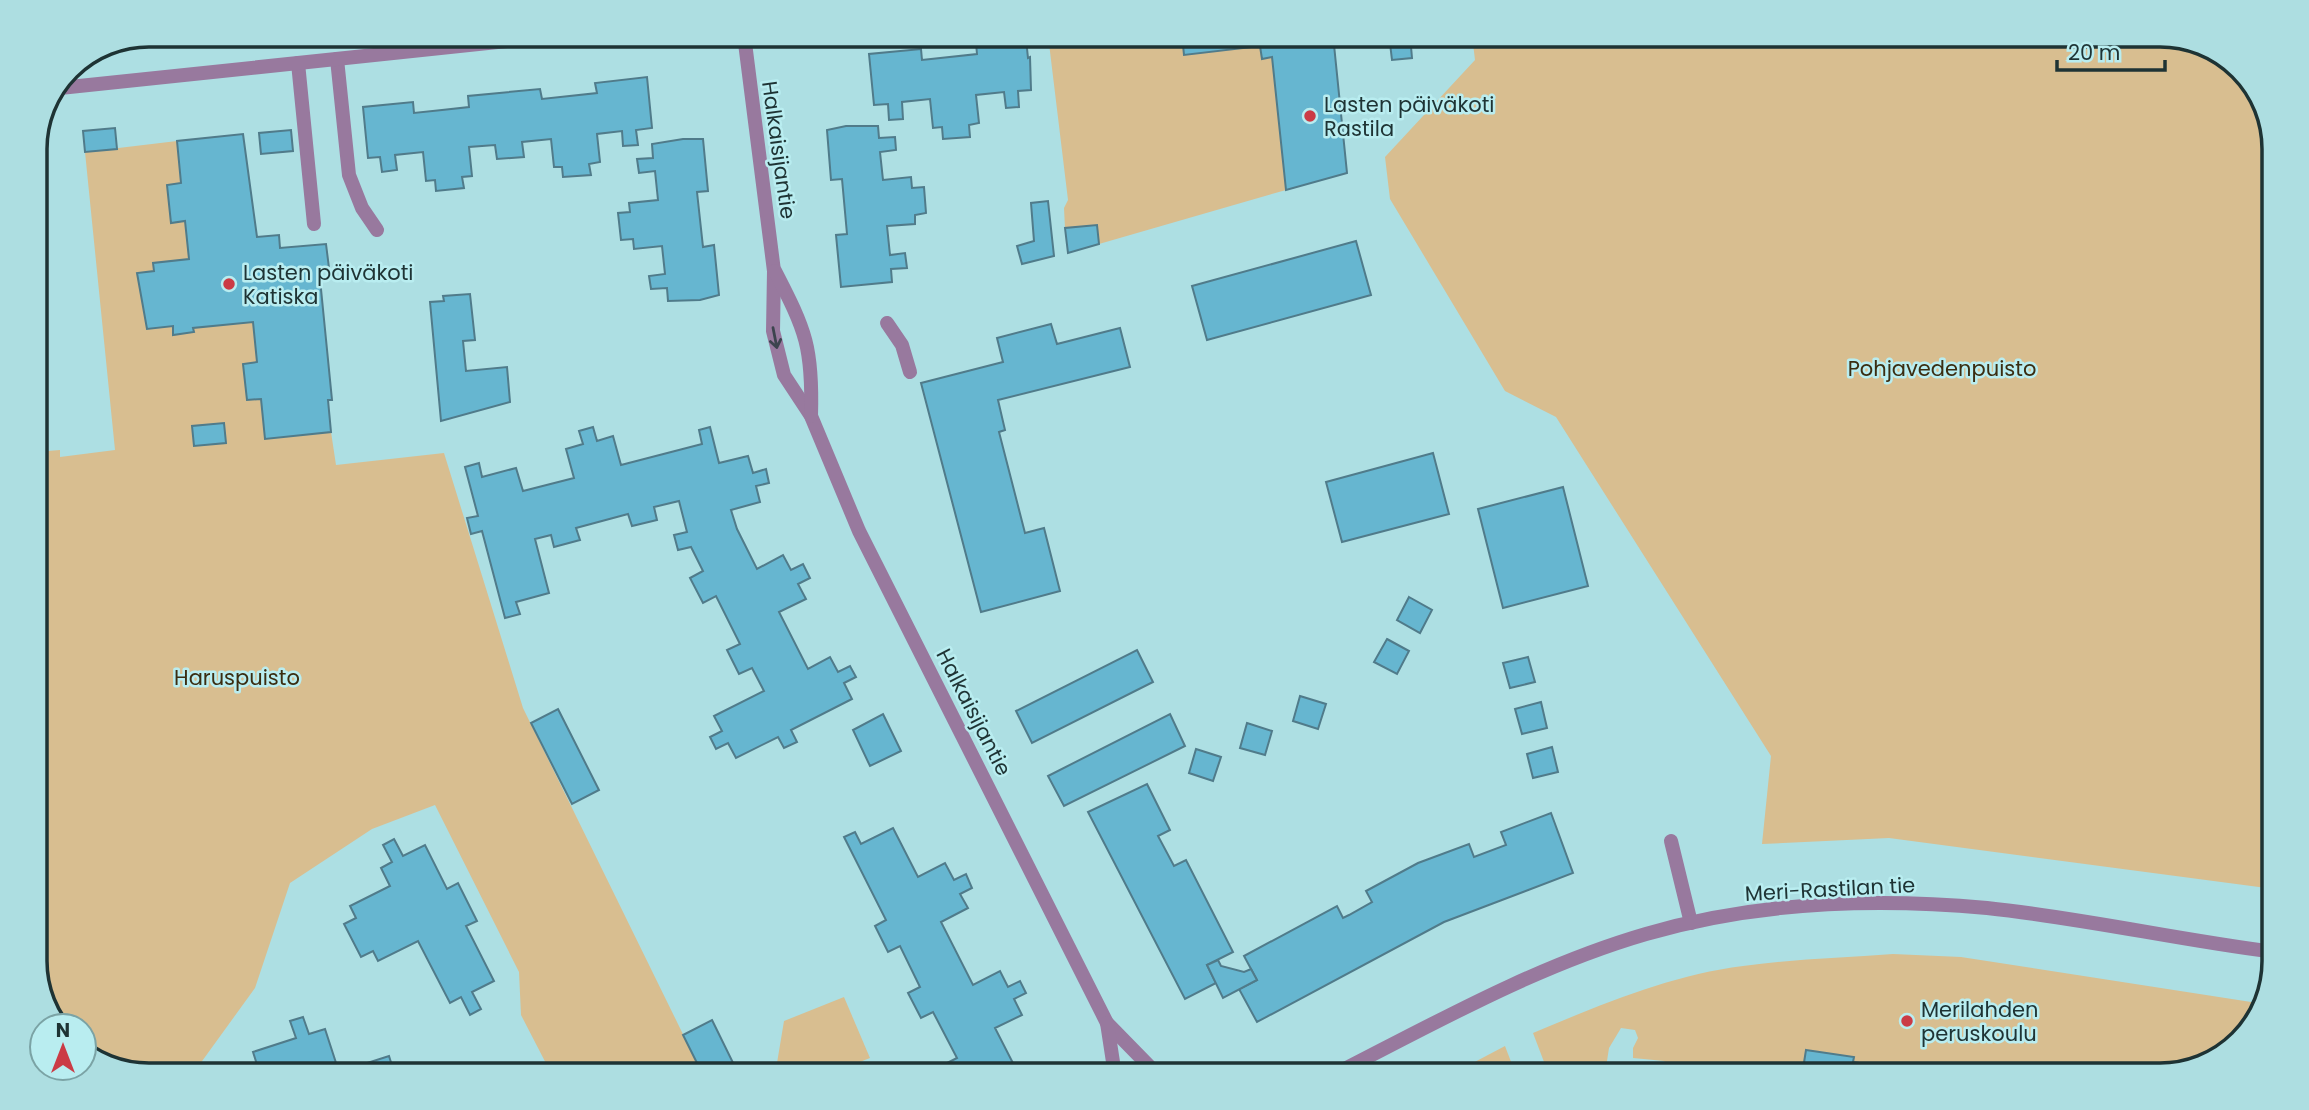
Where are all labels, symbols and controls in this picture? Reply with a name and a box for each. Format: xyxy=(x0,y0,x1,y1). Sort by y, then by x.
scale bar xyxy=(2057,28,2166,72)
text: 20 m xyxy=(2068,38,2121,67)
street label: Halkaisijantie xyxy=(755,79,803,221)
place label: Lasten päiväkoti Rastila xyxy=(1324,90,1495,143)
marker: Lasten päiväkoti Rastila xyxy=(1302,108,1318,124)
place label: Lasten päiväkoti Katiska xyxy=(243,258,414,311)
marker: Lasten päiväkoti Katiska xyxy=(221,276,237,292)
one-way arrow xyxy=(770,327,783,349)
park label: Pohjavedenpuisto xyxy=(1848,354,2036,383)
street label: Halkaisijantie xyxy=(930,644,1018,780)
park label: Haruspuisto xyxy=(174,663,300,692)
street label: Meri-Rastilan tie xyxy=(1744,870,1916,908)
place label: Merilahden peruskoulu xyxy=(1921,995,2039,1048)
north arrow xyxy=(28,1012,98,1082)
marker: Merilahden peruskoulu xyxy=(1899,1013,1915,1029)
text: N xyxy=(56,1017,70,1044)

